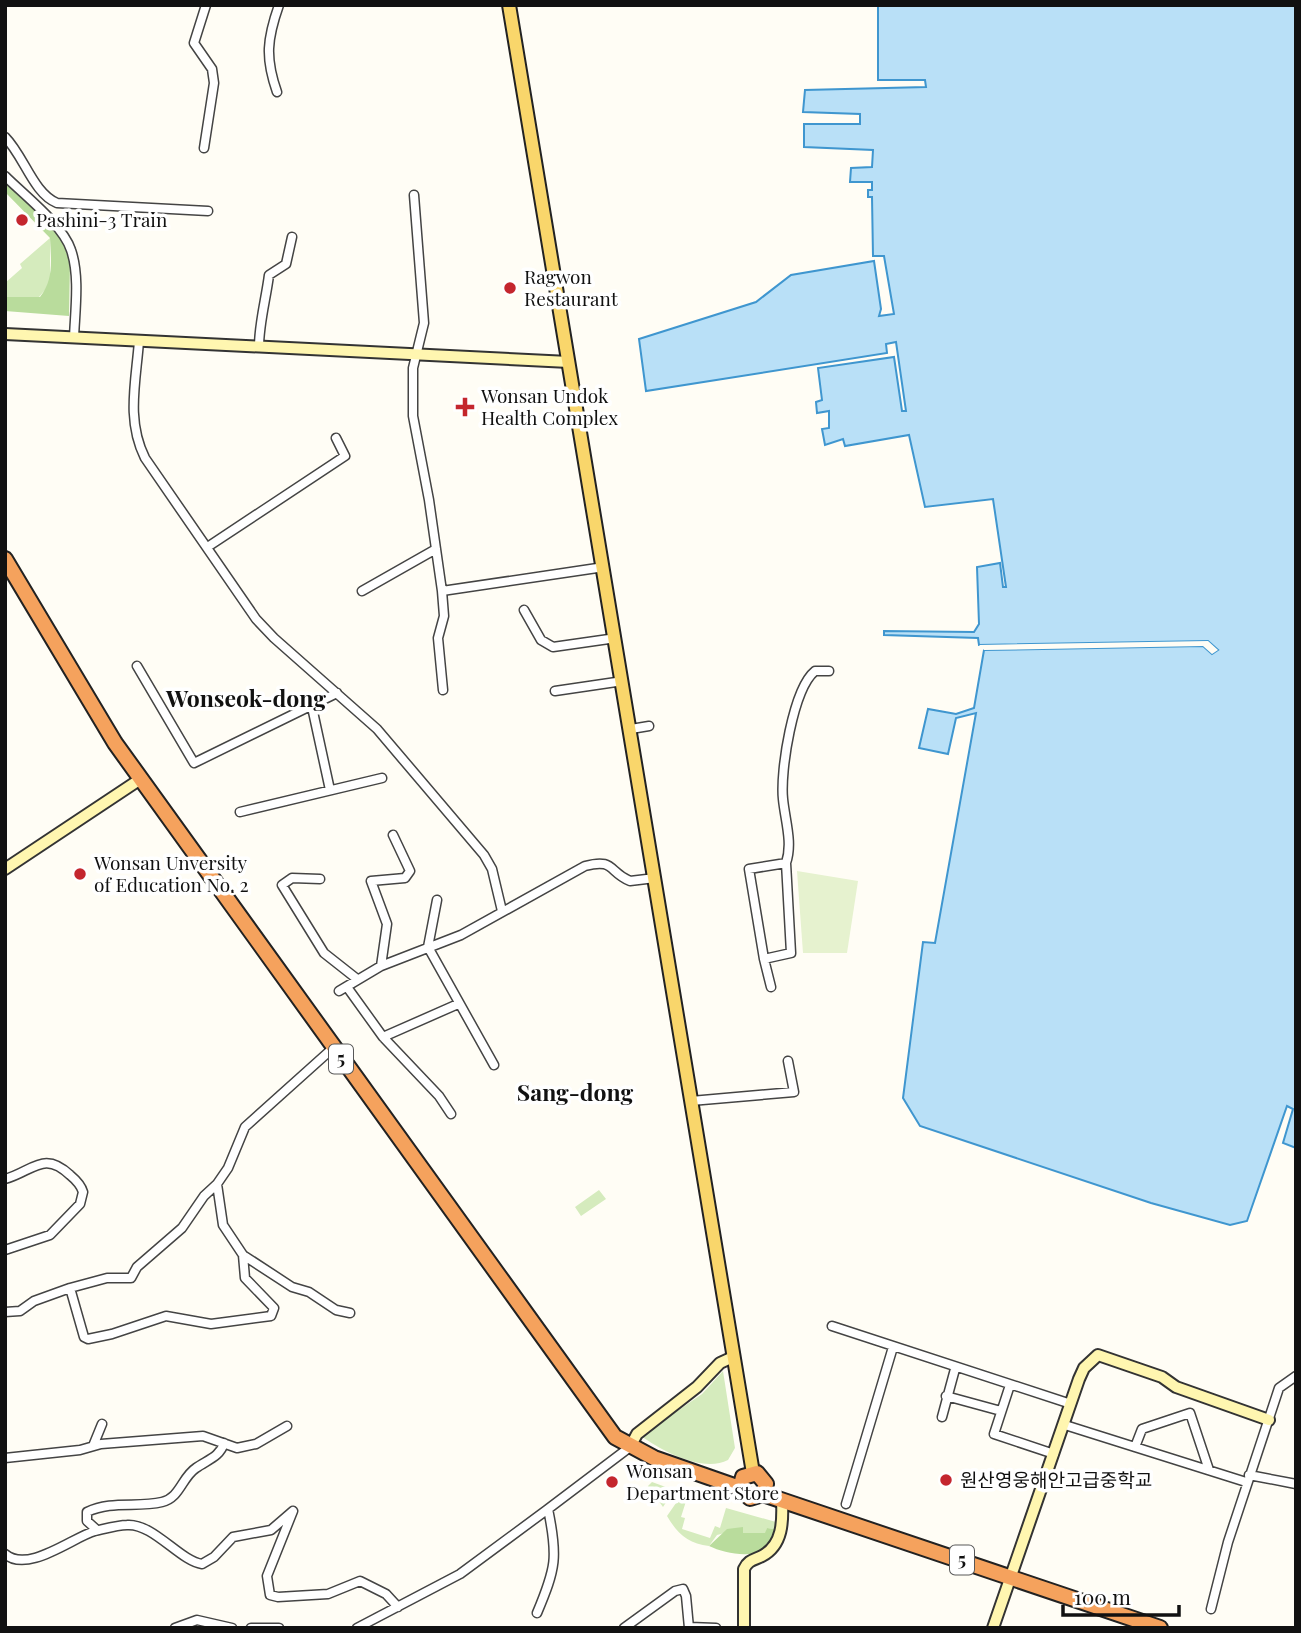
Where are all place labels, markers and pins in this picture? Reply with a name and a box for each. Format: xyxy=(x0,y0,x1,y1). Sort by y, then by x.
place label: Pashini-3 Train xyxy=(36,206,168,232)
marker: Pashini-3 Train xyxy=(14,212,30,228)
place label: Ragwon Restaurant xyxy=(524,263,618,311)
marker: Ragwon Restaurant xyxy=(502,280,518,296)
place label: Wonsan Undok Health Complex xyxy=(480,382,618,430)
marker: Wonsan Undok Health Complex xyxy=(455,397,475,417)
place label: Wonsan Unversity of Education No. 2 xyxy=(93,849,249,897)
marker: Wonsan Unversity of Education No. 2 xyxy=(72,866,88,882)
place label: Wonsan Department Store xyxy=(625,1457,779,1505)
place label: 원산영웅해안고급중학교 xyxy=(960,1466,1152,1492)
marker: 원산영웅해안고급중학교 xyxy=(938,1472,954,1488)
marker: Wonsan Department Store xyxy=(604,1474,620,1490)

